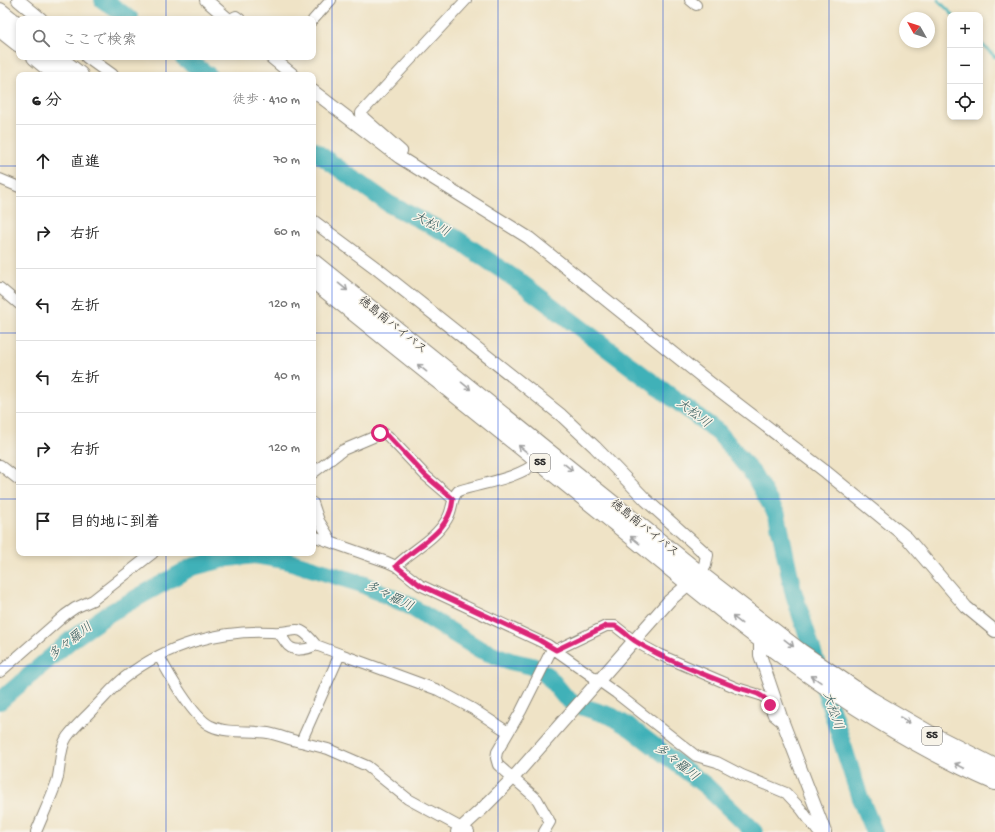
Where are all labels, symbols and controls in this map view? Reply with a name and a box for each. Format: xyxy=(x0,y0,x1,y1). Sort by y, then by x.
north arrow xyxy=(899,12,935,48)
map controls xyxy=(947,12,983,120)
button: + xyxy=(947,12,983,48)
search box xyxy=(16,16,316,60)
icon: search xyxy=(30,27,52,49)
text: ここで検索 xyxy=(62,32,137,50)
button: − xyxy=(947,48,983,84)
button: locate xyxy=(947,84,983,120)
text: 6 分 xyxy=(32,92,62,112)
text: 徒歩 · 410 m xyxy=(233,93,300,108)
icon: ahead xyxy=(32,150,54,172)
text: 70 m xyxy=(274,153,300,168)
text: 直進 xyxy=(70,154,100,172)
water label: 大松川 xyxy=(410,209,452,241)
icon: right xyxy=(32,222,54,244)
text: 60 m xyxy=(274,225,300,240)
text: 右折 xyxy=(70,226,100,244)
one-way arrow xyxy=(338,282,349,291)
street label: 徳島南バイパス xyxy=(355,293,430,358)
icon: left xyxy=(32,294,54,316)
text: 120 m xyxy=(269,297,300,312)
text: 左折 xyxy=(70,298,100,316)
one-way arrow xyxy=(416,363,427,372)
icon: left xyxy=(32,366,54,388)
text: 40 m xyxy=(274,369,300,384)
text: 左折 xyxy=(70,370,100,388)
one-way arrow xyxy=(461,381,472,390)
water label: 大松川 xyxy=(673,395,714,432)
route start xyxy=(371,424,389,442)
icon: right xyxy=(32,438,54,460)
text: 120 m xyxy=(269,441,300,456)
text: 右折 xyxy=(70,442,100,460)
one-way arrow xyxy=(517,444,528,453)
road number: 55 xyxy=(530,454,550,472)
one-way arrow xyxy=(562,463,573,472)
street label: 徳島南バイパス xyxy=(607,496,682,561)
icon: arrive xyxy=(32,510,54,532)
text: 目的地に到着 xyxy=(70,514,160,532)
one-way arrow xyxy=(629,535,640,544)
water label: 多々羅川 xyxy=(362,578,416,615)
one-way arrow xyxy=(731,616,742,625)
water label: 多々羅川 xyxy=(45,619,96,664)
one-way arrow xyxy=(784,638,795,647)
one-way arrow xyxy=(811,675,822,683)
water label: 大松川 xyxy=(819,690,846,732)
route end xyxy=(761,696,779,714)
one-way arrow xyxy=(899,716,911,724)
road number: 55 xyxy=(922,727,942,745)
water label: 多々羅川 xyxy=(651,740,702,785)
one-way arrow xyxy=(954,761,966,769)

